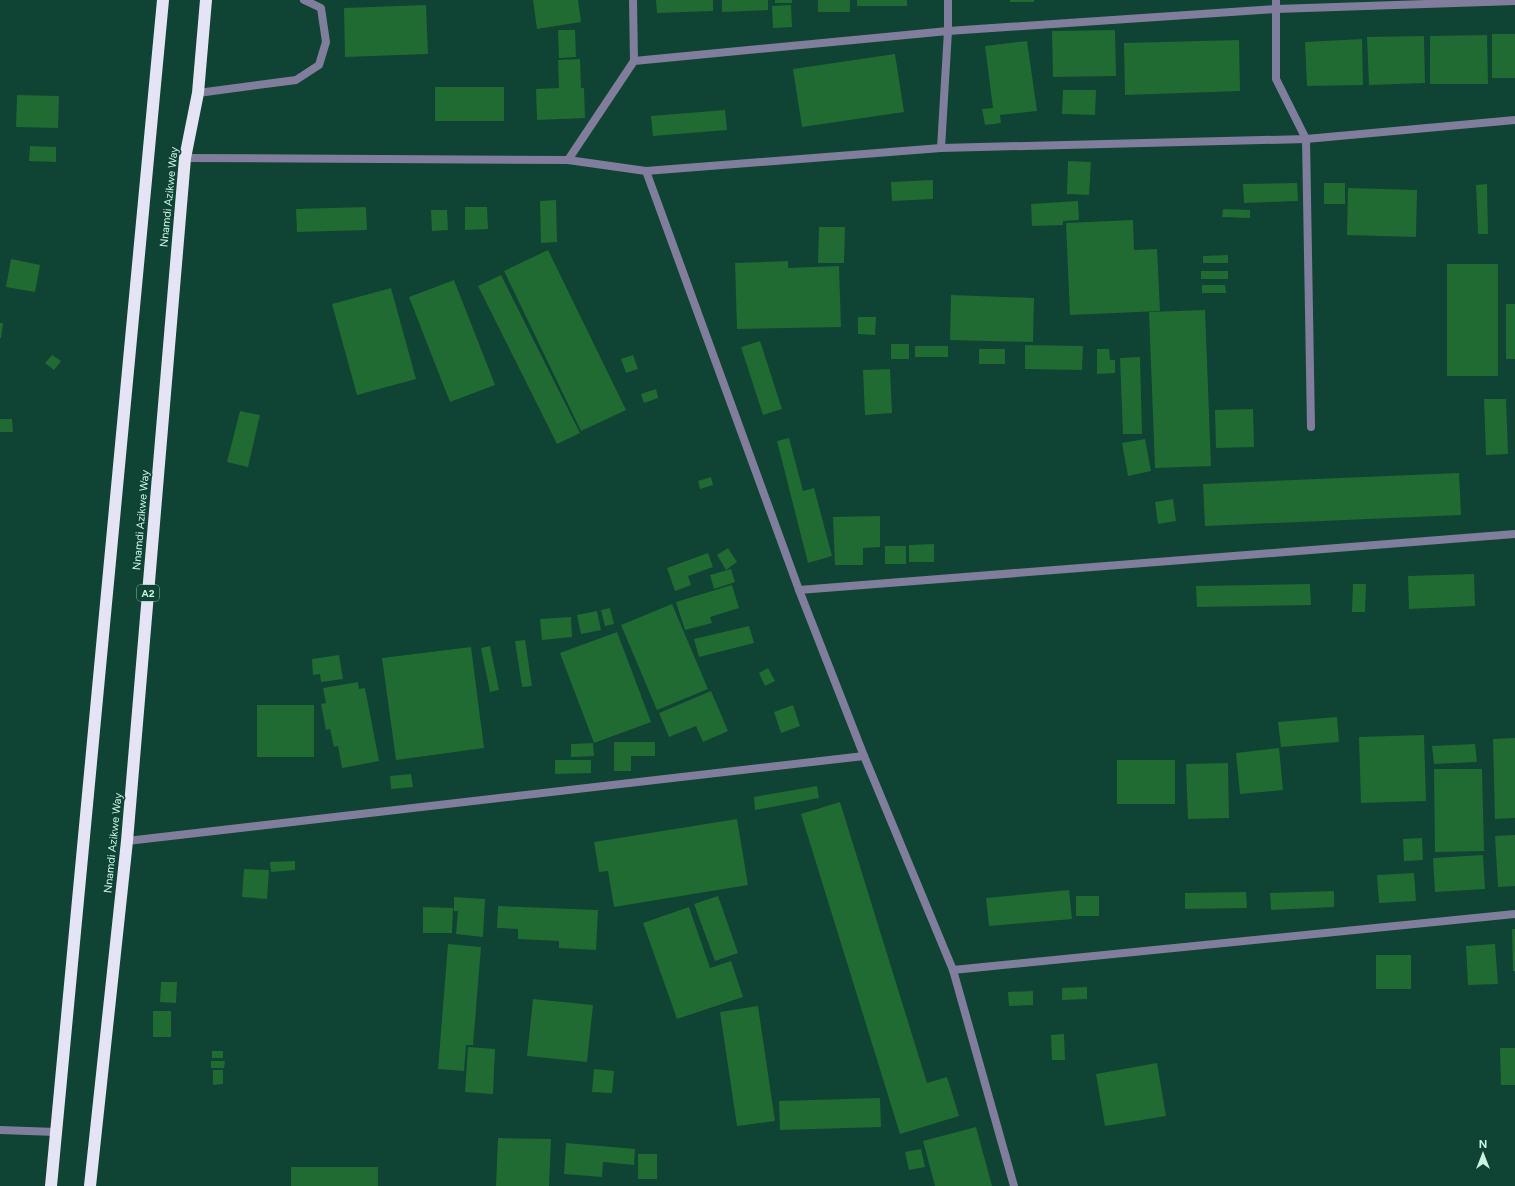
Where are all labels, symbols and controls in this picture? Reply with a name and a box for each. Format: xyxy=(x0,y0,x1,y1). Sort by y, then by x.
street label: Nnamdi Azikwe Way xyxy=(157,146,181,248)
street label: Nnamdi Azikwe Way xyxy=(130,469,152,571)
road number: A2 xyxy=(137,585,159,601)
street label: Nnamdi Azikwe Way xyxy=(101,792,125,894)
north arrow xyxy=(1463,1134,1503,1174)
text: N xyxy=(1479,1138,1487,1151)

